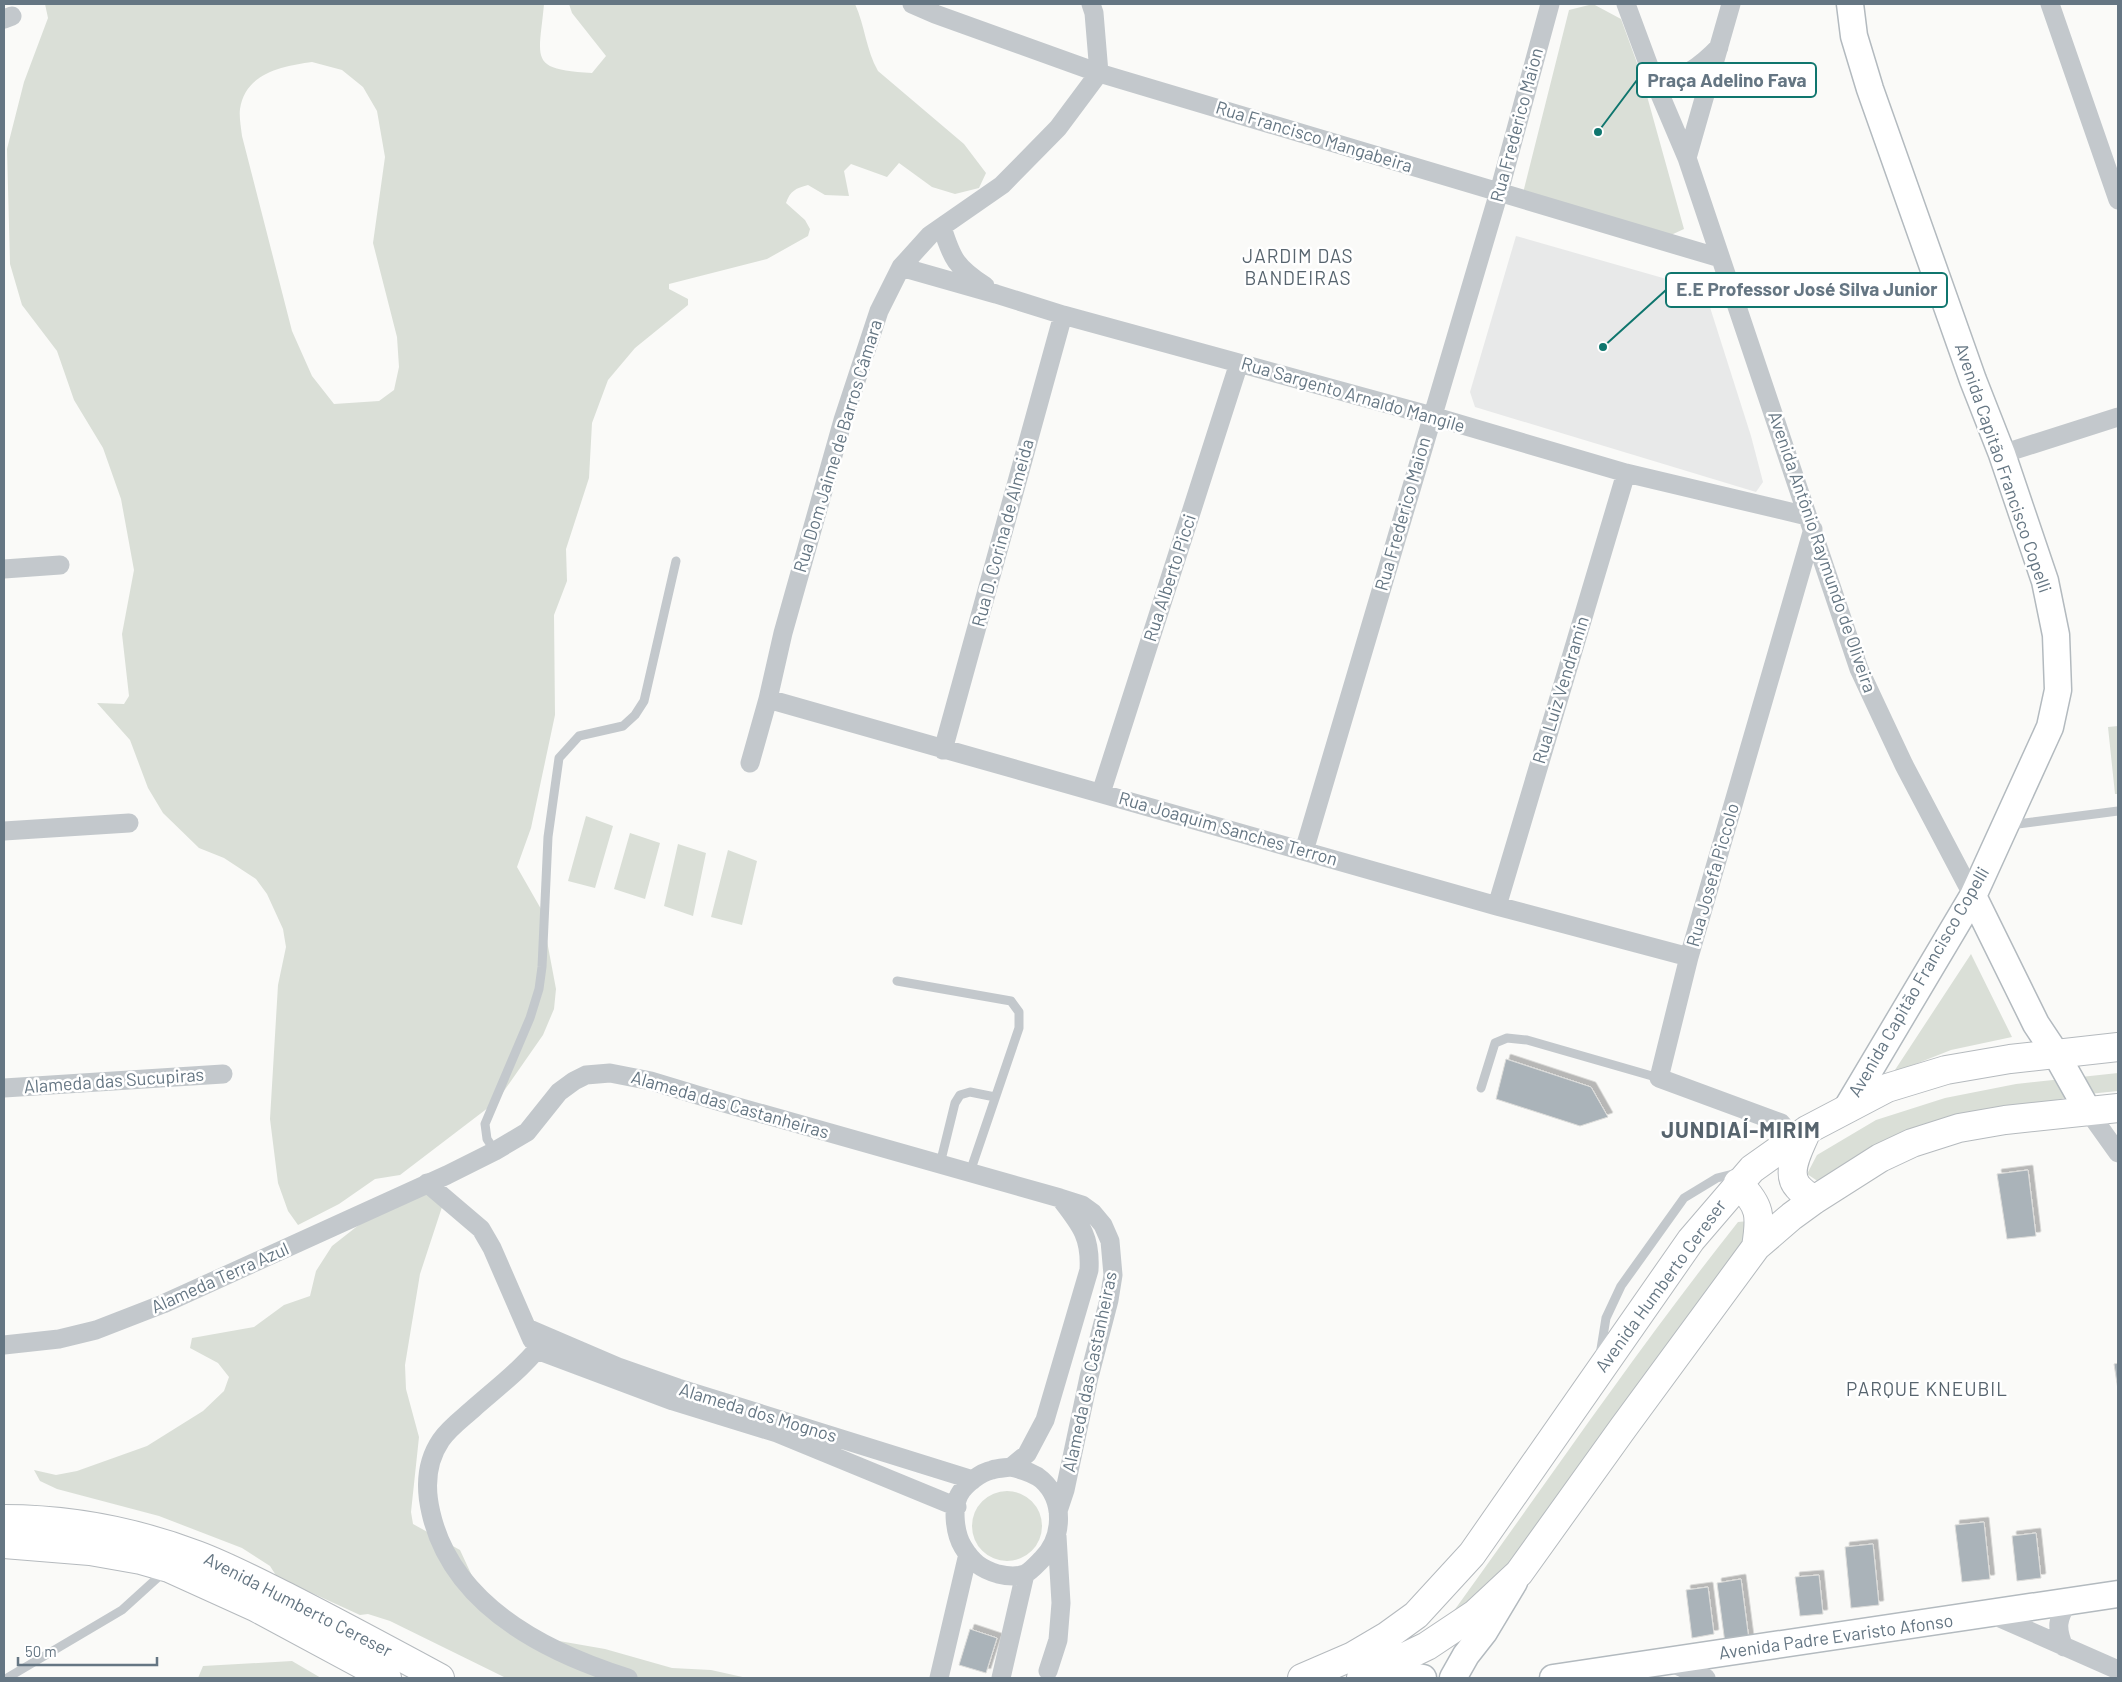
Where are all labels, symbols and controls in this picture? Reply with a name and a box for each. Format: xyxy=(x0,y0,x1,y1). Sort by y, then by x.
street label: Rua Frederico Maion xyxy=(1485,45,1547,204)
callout: Praça Adelino Fava xyxy=(1637,63,1816,97)
text: Praça Adelino Fava xyxy=(1647,68,1807,91)
street label: Rua Francisco Mangabeira xyxy=(1213,96,1415,176)
district label: JARDIM DAS BANDEIRAS xyxy=(1242,244,1354,289)
callout: E.E Professor José Silva Junior xyxy=(1666,273,1947,307)
text: E.E Professor José Silva Junior xyxy=(1676,277,1938,300)
street label: Rua Dom Jaime de Barros Câmara xyxy=(788,317,886,575)
street label: Avenida Capitão Francisco Copelli xyxy=(1951,340,2057,595)
street label: Rua Sargento Arnaldo Mangile xyxy=(1239,352,1468,437)
street label: Avenida Antônio Raymundo de Oliveira xyxy=(1764,408,1882,695)
street label: Rua Frederico Maion xyxy=(1370,434,1435,593)
street label: Rua D. Corina de Almeida xyxy=(966,437,1038,629)
street label: Rua Alberto Picci xyxy=(1138,511,1200,644)
street label: Rua Luiz Vendramin xyxy=(1527,613,1593,766)
street label: Rua Joaquim Sanches Terron xyxy=(1116,786,1340,870)
street label: Rua Josefa Piccolo xyxy=(1681,800,1743,949)
street label: Avenida Capitão Francisco Copelli xyxy=(1843,862,1993,1101)
street label: Alameda das Sucupiras xyxy=(23,1063,205,1097)
street label: Alameda das Castanheiras xyxy=(629,1065,832,1143)
district label: JUNDIAÍ-MIRIM xyxy=(1661,1116,1821,1142)
street label: Avenida Humberto Cereser xyxy=(1590,1194,1731,1376)
street label: Alameda Terra Azul xyxy=(147,1237,292,1317)
street label: Alameda das Castanheiras xyxy=(1057,1269,1121,1474)
district label: PARQUE KNEUBIL xyxy=(1846,1377,2008,1400)
street label: Alameda dos Mognos xyxy=(677,1378,840,1446)
street label: Avenida Humberto Cereser xyxy=(201,1547,397,1661)
street label: Avenida Padre Evaristo Afonso xyxy=(1717,1609,1955,1663)
scale bar xyxy=(18,1634,156,1666)
text: 50 m xyxy=(25,1642,57,1660)

